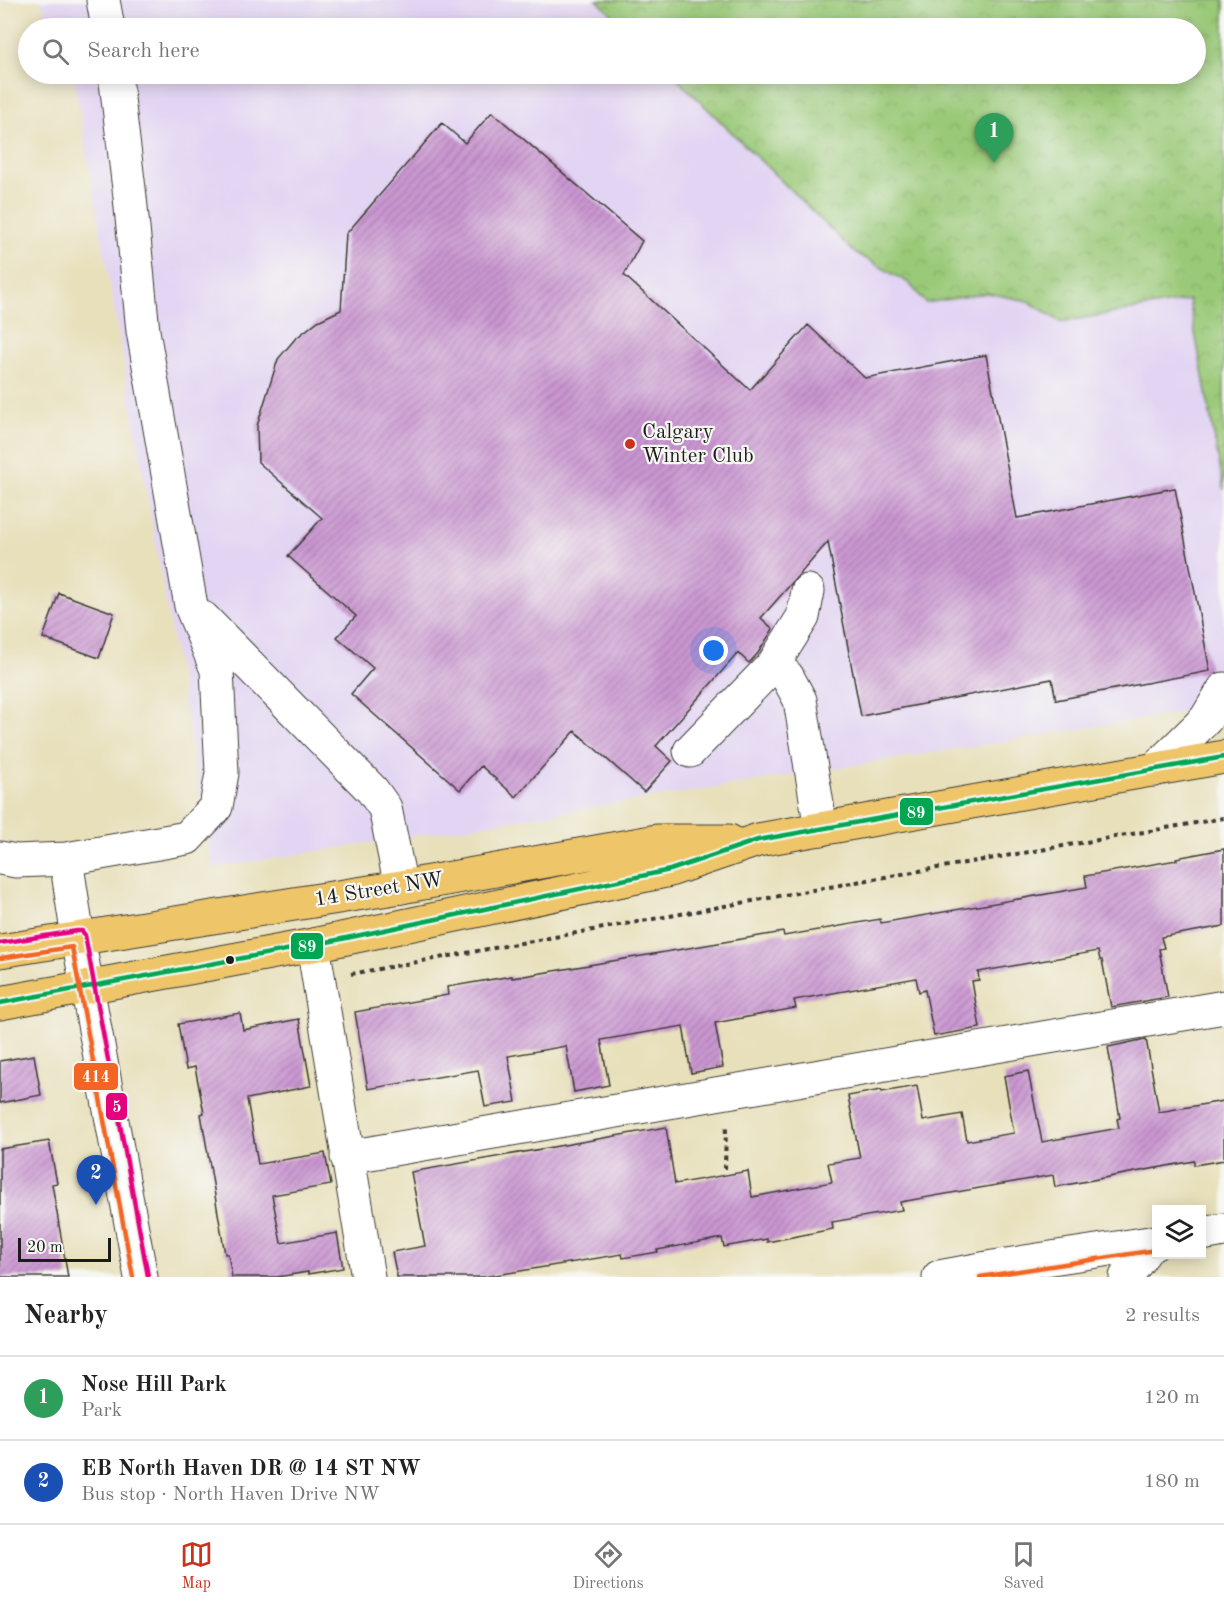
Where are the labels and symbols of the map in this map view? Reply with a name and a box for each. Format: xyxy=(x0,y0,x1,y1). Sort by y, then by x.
pin: 1 xyxy=(974,114,1014,163)
place label: Calgary Winter Club xyxy=(642,422,754,467)
marker: Calgary Winter Club xyxy=(623,437,637,451)
your location xyxy=(699,636,728,665)
line badge: 89 xyxy=(899,797,934,826)
text: 89 xyxy=(907,806,925,822)
street label: 14 Street NW xyxy=(313,869,445,911)
line badge: 89 xyxy=(290,932,324,960)
text: 89 xyxy=(298,940,316,956)
unlabelled marker xyxy=(224,954,236,966)
line badge: 414 xyxy=(73,1062,119,1091)
text: 414 xyxy=(82,1070,110,1086)
line badge: 5 xyxy=(105,1092,128,1121)
text: 5 xyxy=(112,1100,122,1116)
pin: 2 xyxy=(76,1156,116,1205)
scale bar xyxy=(18,1235,111,1262)

